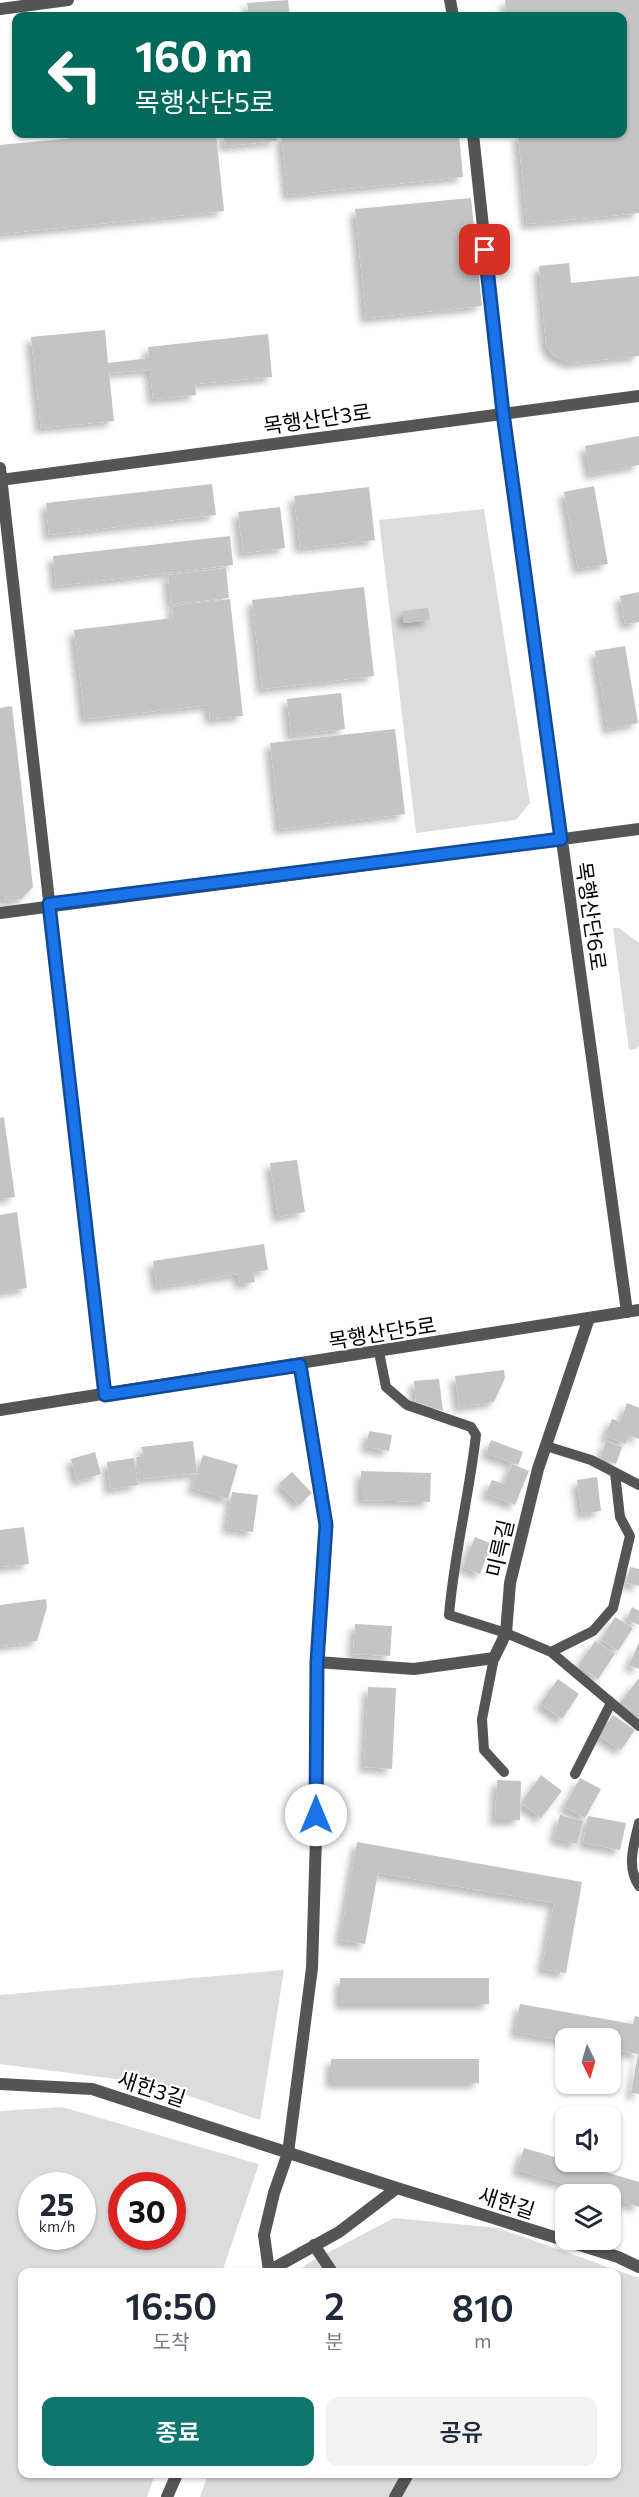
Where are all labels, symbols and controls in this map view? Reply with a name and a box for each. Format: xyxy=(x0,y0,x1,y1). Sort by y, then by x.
text: 160 m xyxy=(135,29,253,81)
icon: left xyxy=(36,36,114,114)
text: 목행산단5로 xyxy=(135,85,275,118)
pin xyxy=(459,224,510,275)
icon: arrive xyxy=(468,233,501,266)
street label: 목행산단3로 xyxy=(261,398,373,438)
street label: 목행산단6로 xyxy=(572,860,612,972)
street label: 목행산단5로 xyxy=(326,1311,438,1353)
street label: 미륵길 xyxy=(480,1517,518,1579)
position arrow xyxy=(284,1783,348,1847)
north arrow xyxy=(555,2028,621,2094)
map controls xyxy=(555,2028,621,2250)
street label: 새한3길 xyxy=(115,2065,189,2111)
button: sound xyxy=(555,2106,621,2172)
speed limit sign: 30 xyxy=(108,2172,186,2250)
street label: 새한길 xyxy=(476,2181,538,2223)
button: layers xyxy=(555,2184,621,2250)
text: 25 xyxy=(40,2185,74,2222)
text: km/h xyxy=(39,2217,75,2235)
text: 16:50 xyxy=(125,2283,217,2327)
text: 2 xyxy=(324,2283,345,2327)
text: 810 xyxy=(452,2285,514,2329)
text: m xyxy=(474,2328,492,2352)
text: 도착 xyxy=(153,2329,190,2353)
text: 분 xyxy=(325,2329,344,2353)
button: 종료 xyxy=(42,2397,314,2466)
button: 공유 xyxy=(326,2397,597,2466)

